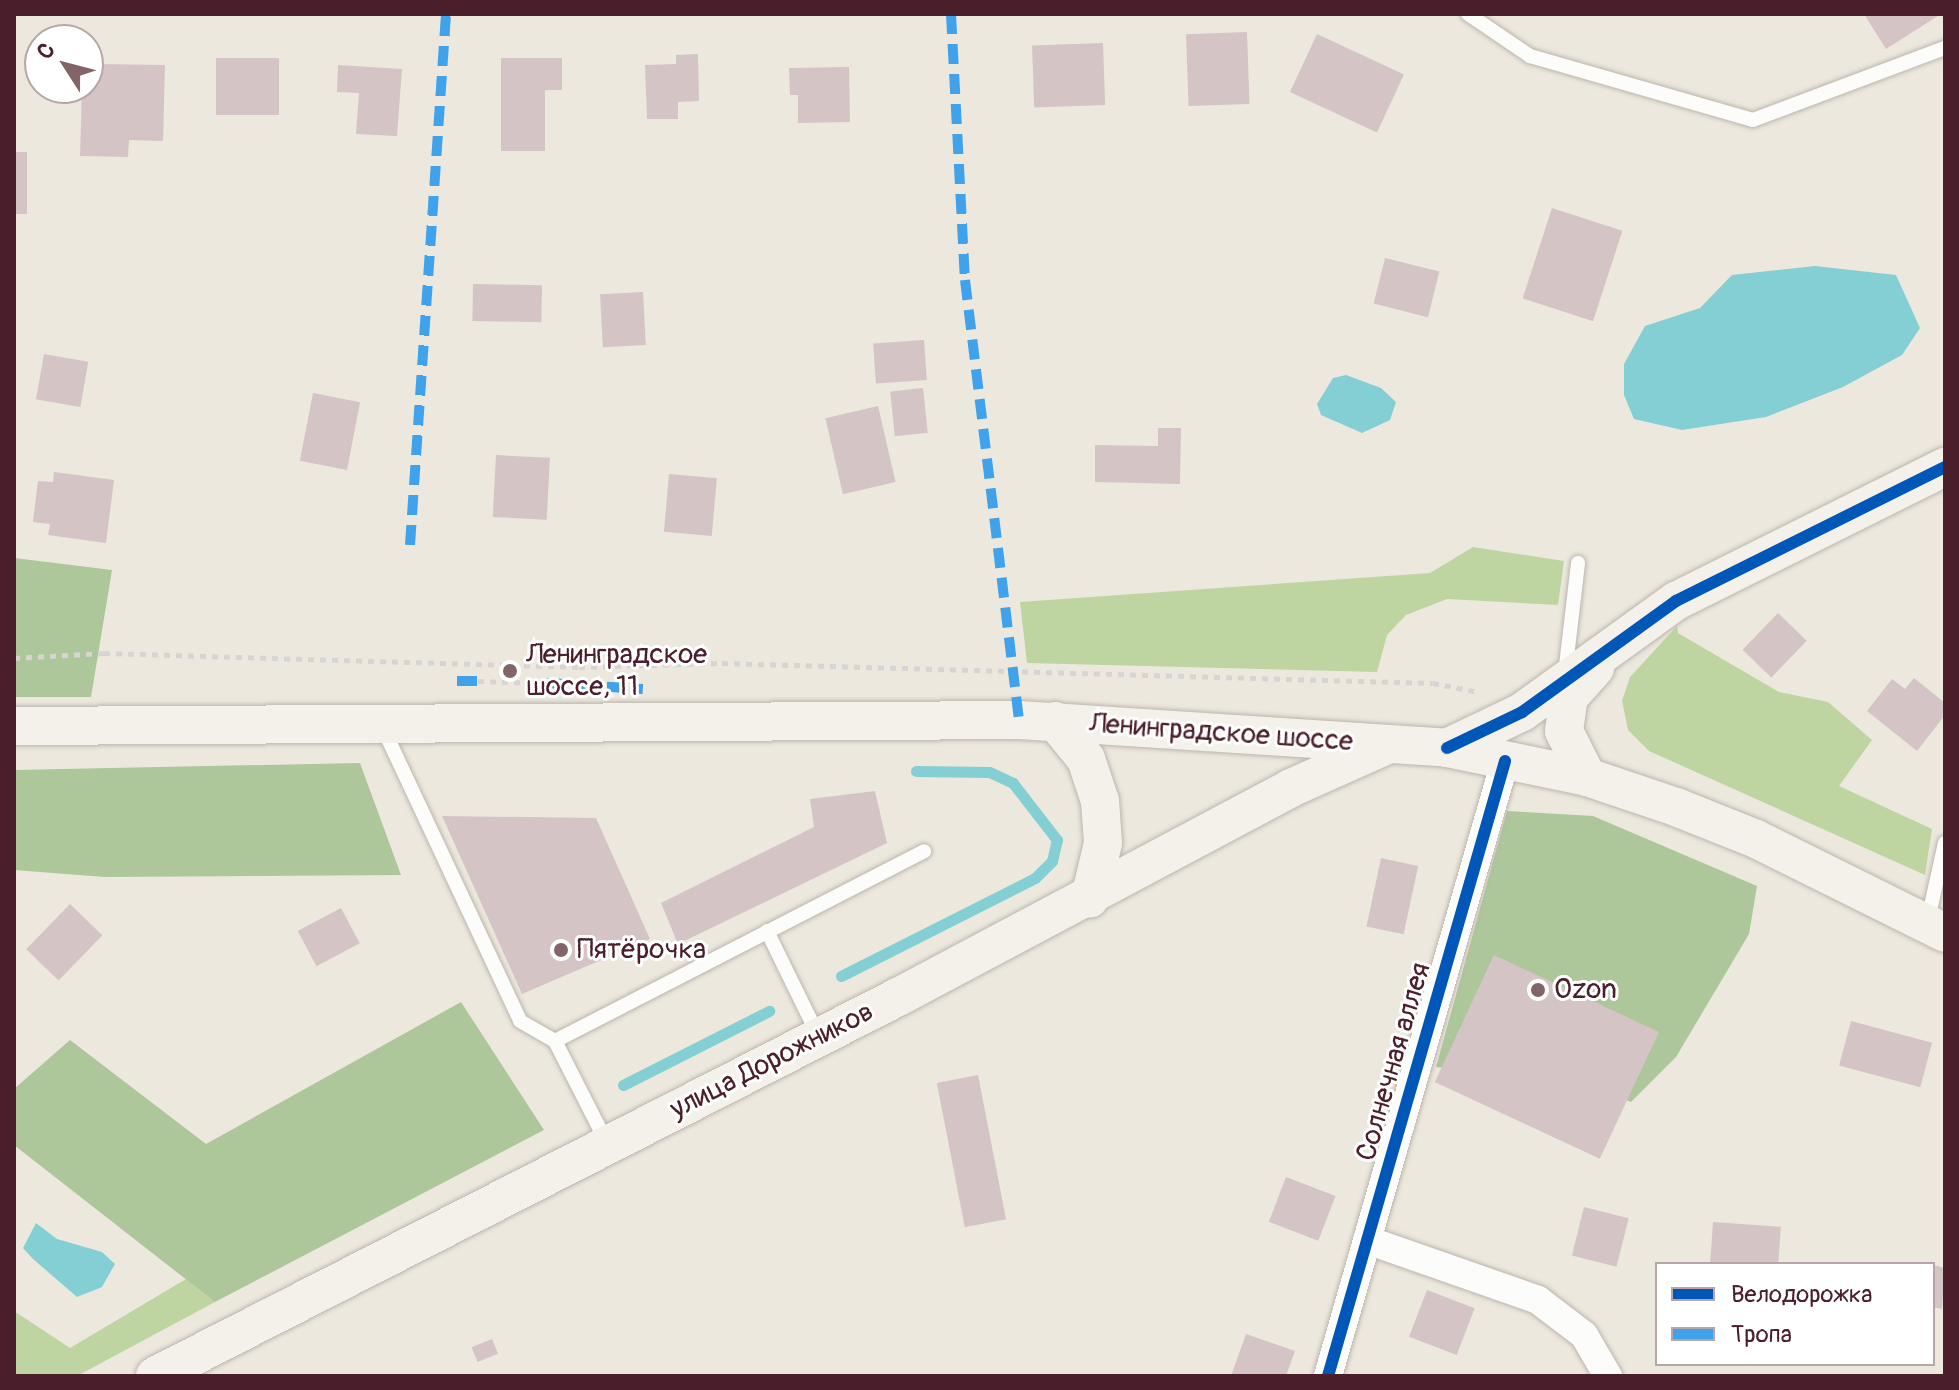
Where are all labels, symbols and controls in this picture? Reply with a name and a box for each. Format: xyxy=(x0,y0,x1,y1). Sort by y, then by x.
north arrow xyxy=(24,24,104,104)
text: С xyxy=(31,37,62,65)
place label: Ленинградское шоссе, 11 xyxy=(526,638,707,704)
marker: Ленинградское шоссе, 11 xyxy=(501,662,519,680)
street label: Ленинградское шоссе xyxy=(1088,707,1354,759)
place label: Пятёрочка xyxy=(577,933,706,967)
marker: Пятёрочка xyxy=(552,941,570,959)
street label: Солнечная аллея xyxy=(1350,959,1438,1165)
place label: Ozon xyxy=(1554,973,1617,1007)
marker: Ozon xyxy=(1529,981,1547,999)
street label: улица Дорожников xyxy=(665,995,879,1127)
legend xyxy=(1655,1262,1935,1366)
text: Велодорожка xyxy=(1731,1280,1872,1309)
text: Тропа xyxy=(1731,1320,1792,1349)

